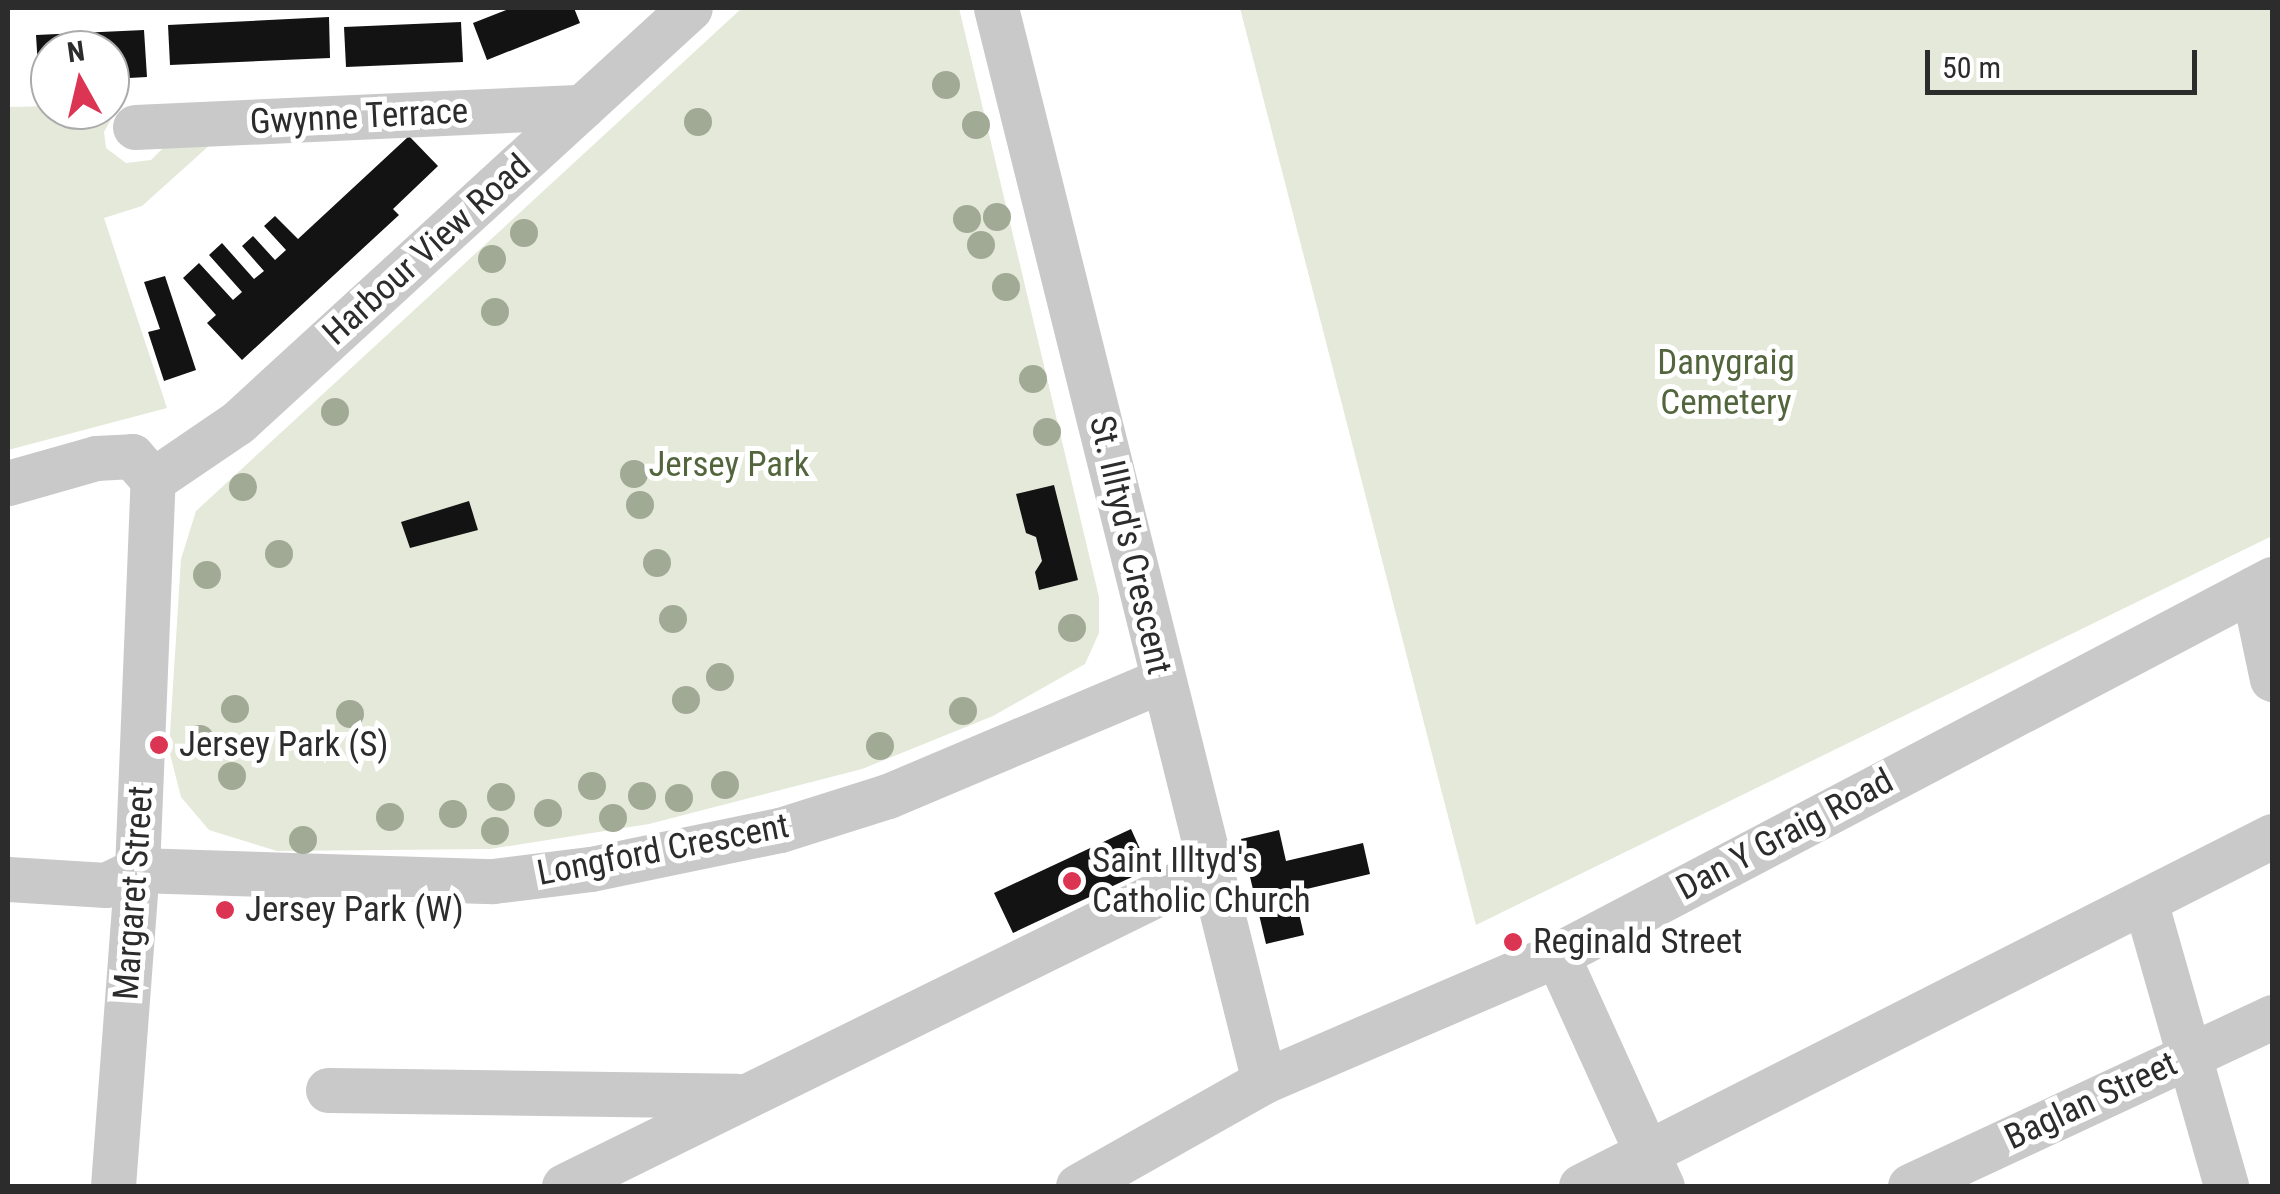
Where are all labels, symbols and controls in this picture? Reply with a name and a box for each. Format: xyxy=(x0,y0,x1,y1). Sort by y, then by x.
north arrow xyxy=(30,30,130,130)
scale bar xyxy=(1930,30,2202,92)
text: N xyxy=(65,34,87,69)
text: 50 m xyxy=(1942,50,2001,85)
street label: Gwynne Terrace xyxy=(248,90,470,144)
street label: Harbour View Road xyxy=(315,146,539,354)
park label: Danygraig Cemetery xyxy=(1657,342,1795,424)
street label: St. Illtyd's Crescent xyxy=(1080,412,1180,678)
park label: Jersey Park xyxy=(648,444,810,486)
place label: Jersey Park (S) xyxy=(179,724,388,766)
marker: Jersey Park (S) xyxy=(148,734,170,756)
street label: Dan Y Graig Road xyxy=(1670,760,1900,910)
street label: Margaret Street xyxy=(106,784,162,1002)
street label: Longford Crescent xyxy=(534,805,792,895)
place label: Saint Illtyd's Catholic Church xyxy=(1092,840,1311,922)
marker: Saint Illtyd's Catholic Church xyxy=(1061,870,1083,892)
place label: Jersey Park (W) xyxy=(245,889,464,931)
marker: Jersey Park (W) xyxy=(214,899,236,921)
place label: Reginald Street xyxy=(1533,921,1742,963)
marker: Reginald Street xyxy=(1502,931,1524,953)
street label: Baglan Street xyxy=(1998,1043,2184,1159)

